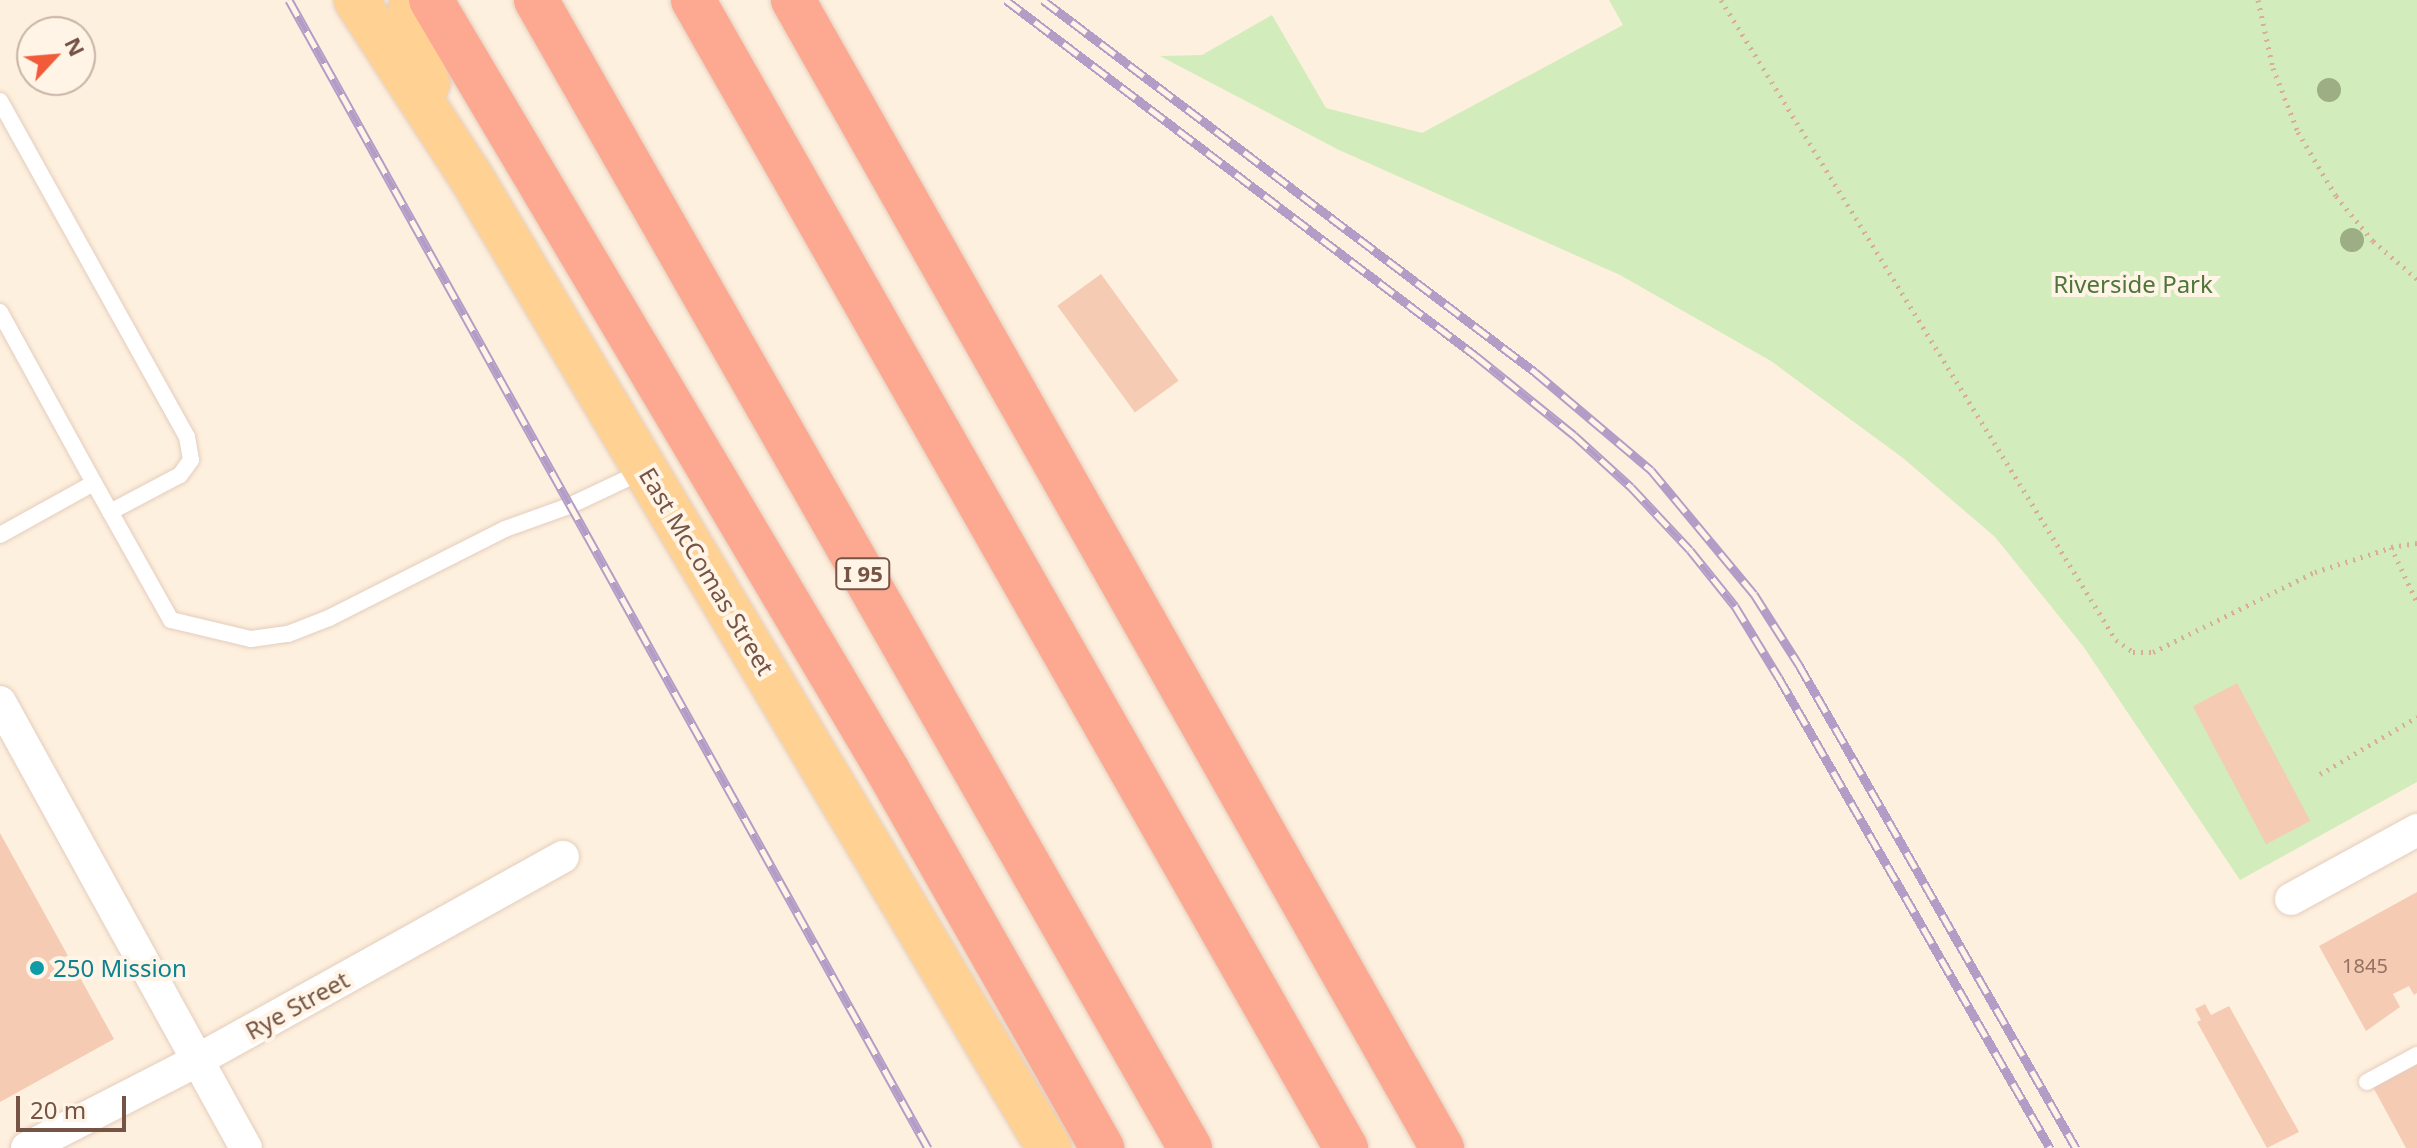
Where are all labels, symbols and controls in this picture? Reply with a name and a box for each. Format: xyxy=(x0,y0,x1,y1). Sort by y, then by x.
north arrow xyxy=(16,16,96,96)
text: N xyxy=(58,32,93,61)
park label: Riverside Park xyxy=(2053,270,2213,298)
street label: East McComas Street xyxy=(634,462,780,680)
road number: I 95 xyxy=(835,556,891,592)
house number: 1845 xyxy=(2342,953,2388,977)
place label: 250 Mission xyxy=(53,954,187,982)
marker: 250 Mission xyxy=(28,959,46,977)
street label: Rye Street xyxy=(240,965,354,1045)
scale bar xyxy=(20,1080,130,1130)
text: 20 m xyxy=(30,1093,86,1126)

